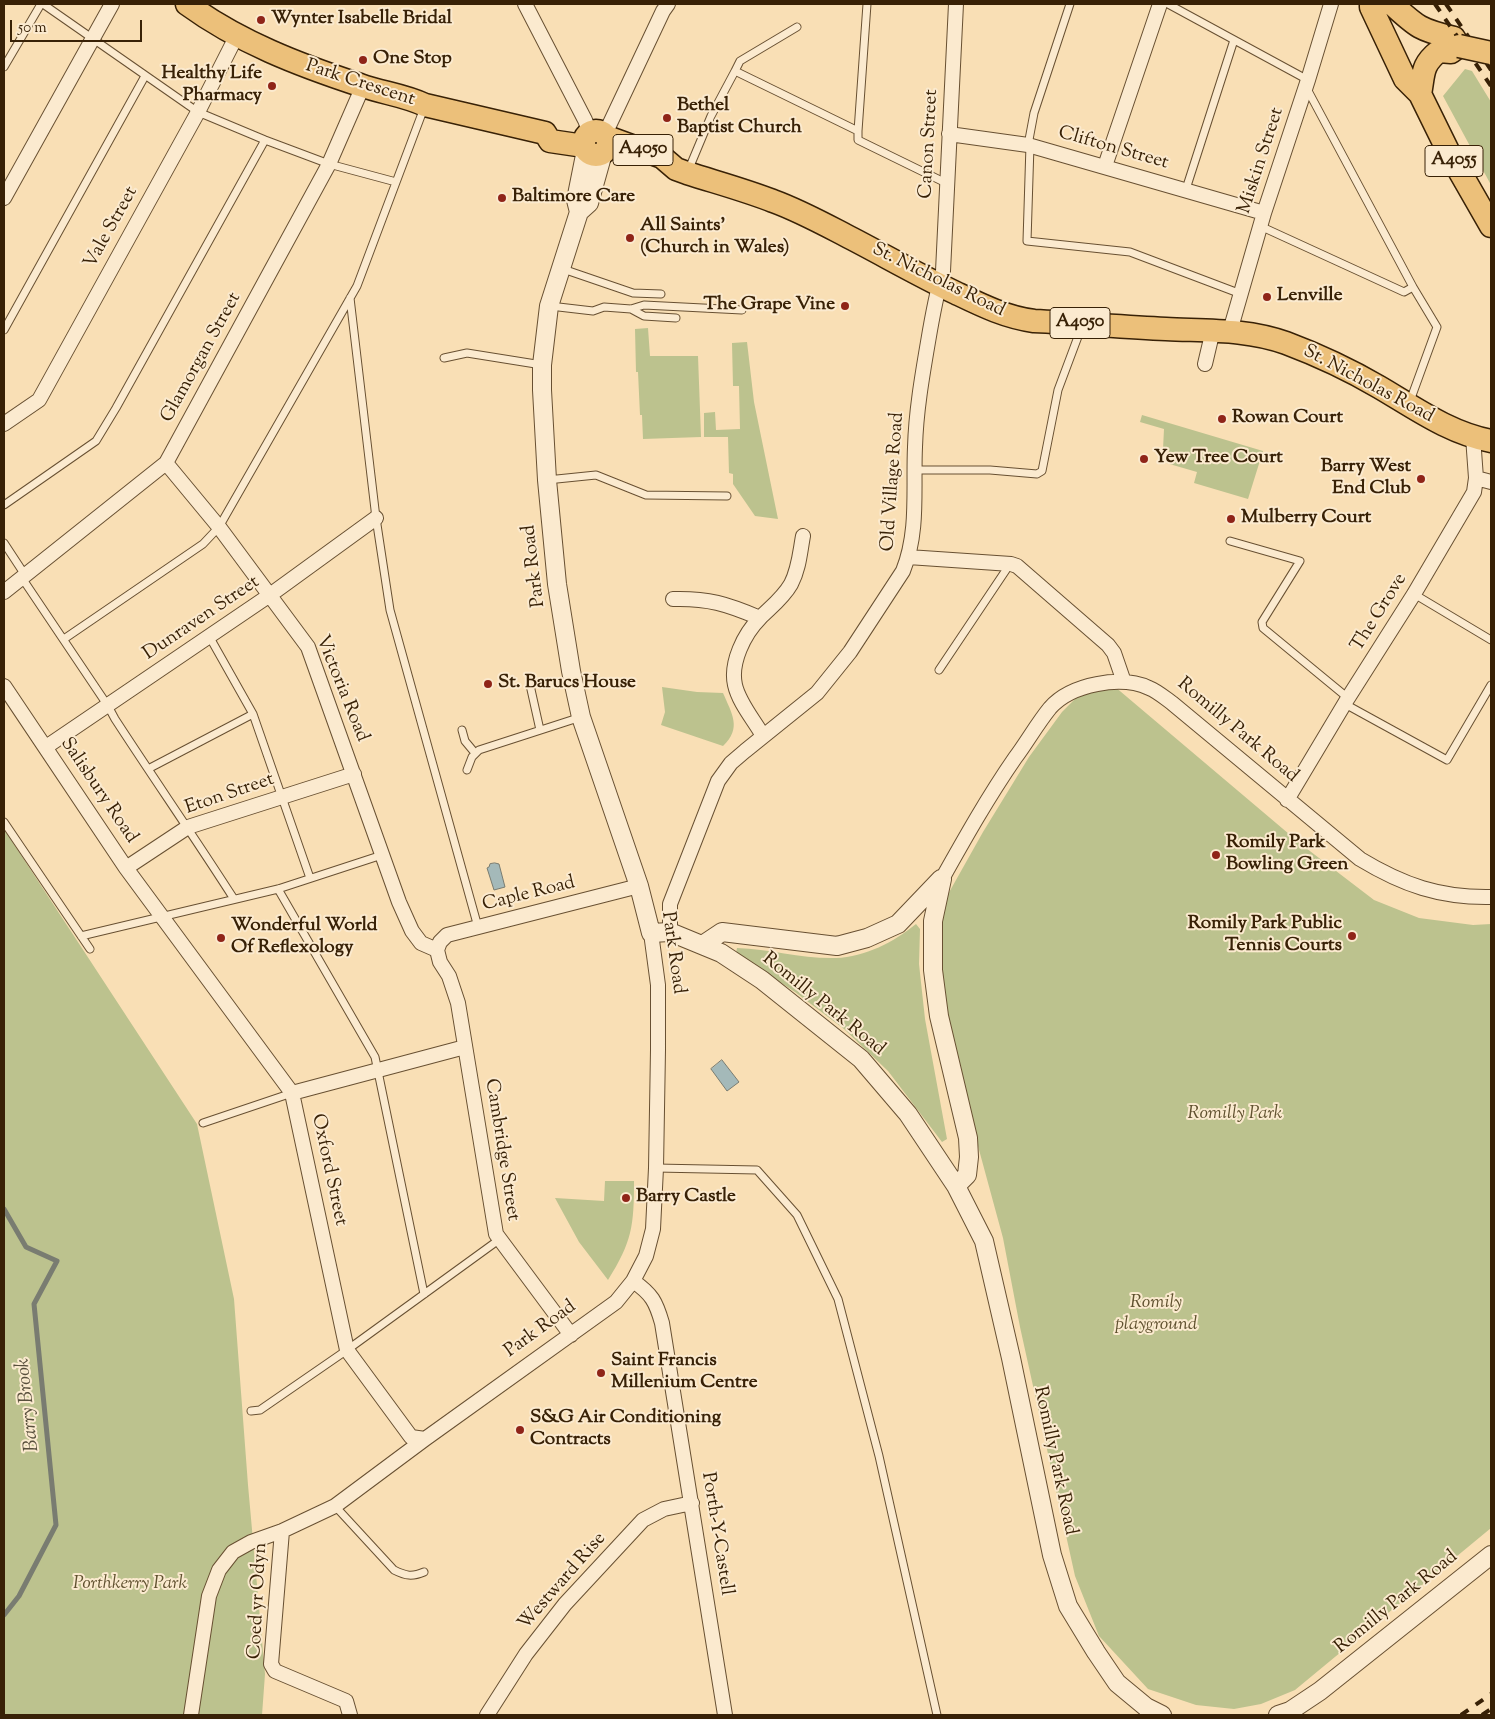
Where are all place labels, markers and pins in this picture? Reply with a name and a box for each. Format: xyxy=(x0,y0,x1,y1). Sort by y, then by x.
place label: Wynter Isabelle Bridal xyxy=(271,9,452,31)
marker: Wynter Isabelle Bridal xyxy=(255,14,267,26)
place label: One Stop xyxy=(373,49,452,71)
marker: One Stop xyxy=(357,54,369,66)
place label: Healthy Life Pharmacy xyxy=(161,64,262,108)
marker: Healthy Life Pharmacy xyxy=(266,80,278,92)
place label: Bethel Baptist Church xyxy=(677,96,802,140)
marker: Bethel Baptist Church xyxy=(661,112,673,124)
place label: Baltimore Care xyxy=(512,187,635,209)
marker: Baltimore Care xyxy=(496,192,508,204)
place label: All Saints' (Church in Wales) xyxy=(640,216,789,260)
marker: All Saints' (Church in Wales) xyxy=(624,232,636,244)
place label: Lenville xyxy=(1277,286,1343,308)
marker: Lenville xyxy=(1261,291,1273,303)
place label: The Grape Vine xyxy=(704,295,835,317)
marker: The Grape Vine xyxy=(839,300,851,312)
place label: Rowan Court xyxy=(1232,408,1343,430)
marker: Rowan Court xyxy=(1216,413,1228,425)
place label: Yew Tree Court xyxy=(1154,448,1283,470)
marker: Yew Tree Court xyxy=(1138,453,1150,465)
place label: Barry West End Club xyxy=(1321,457,1411,501)
marker: Barry West End Club xyxy=(1415,473,1427,485)
place label: Mulberry Court xyxy=(1241,508,1371,530)
marker: Mulberry Court xyxy=(1225,513,1237,525)
place label: St. Barucs House xyxy=(498,673,636,695)
marker: St. Barucs House xyxy=(482,678,494,690)
place label: Romily Park Bowling Green xyxy=(1226,833,1349,877)
marker: Romily Park Bowling Green xyxy=(1210,849,1222,861)
place label: Romily Park Public Tennis Courts xyxy=(1188,914,1342,958)
place label: Wonderful World Of Reflexology xyxy=(231,916,378,960)
marker: Romily Park Public Tennis Courts xyxy=(1346,930,1358,942)
marker: Wonderful World Of Reflexology xyxy=(215,932,227,944)
place label: Barry Castle xyxy=(636,1187,736,1209)
marker: Barry Castle xyxy=(620,1192,632,1204)
place label: Saint Francis Millenium Centre xyxy=(611,1351,758,1395)
marker: Saint Francis Millenium Centre xyxy=(595,1367,607,1379)
place label: S&G Air Conditioning Contracts xyxy=(530,1408,721,1452)
marker: S&G Air Conditioning Contracts xyxy=(514,1424,526,1436)

